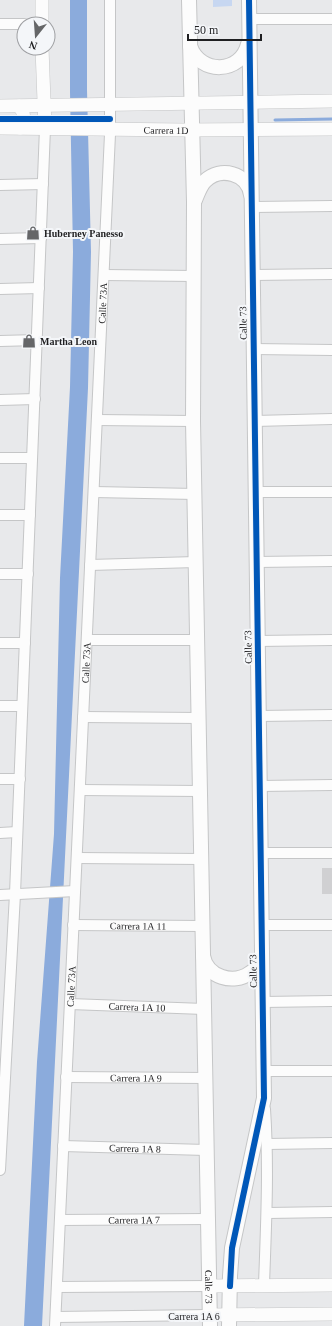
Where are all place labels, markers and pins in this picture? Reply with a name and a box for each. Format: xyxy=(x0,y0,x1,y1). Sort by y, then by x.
shop icon: Huberney Panesso xyxy=(25,225,41,241)
place label: Huberney Panesso xyxy=(44,228,123,239)
shop icon: Martha Leon xyxy=(21,333,37,349)
place label: Martha Leon xyxy=(40,336,97,347)

